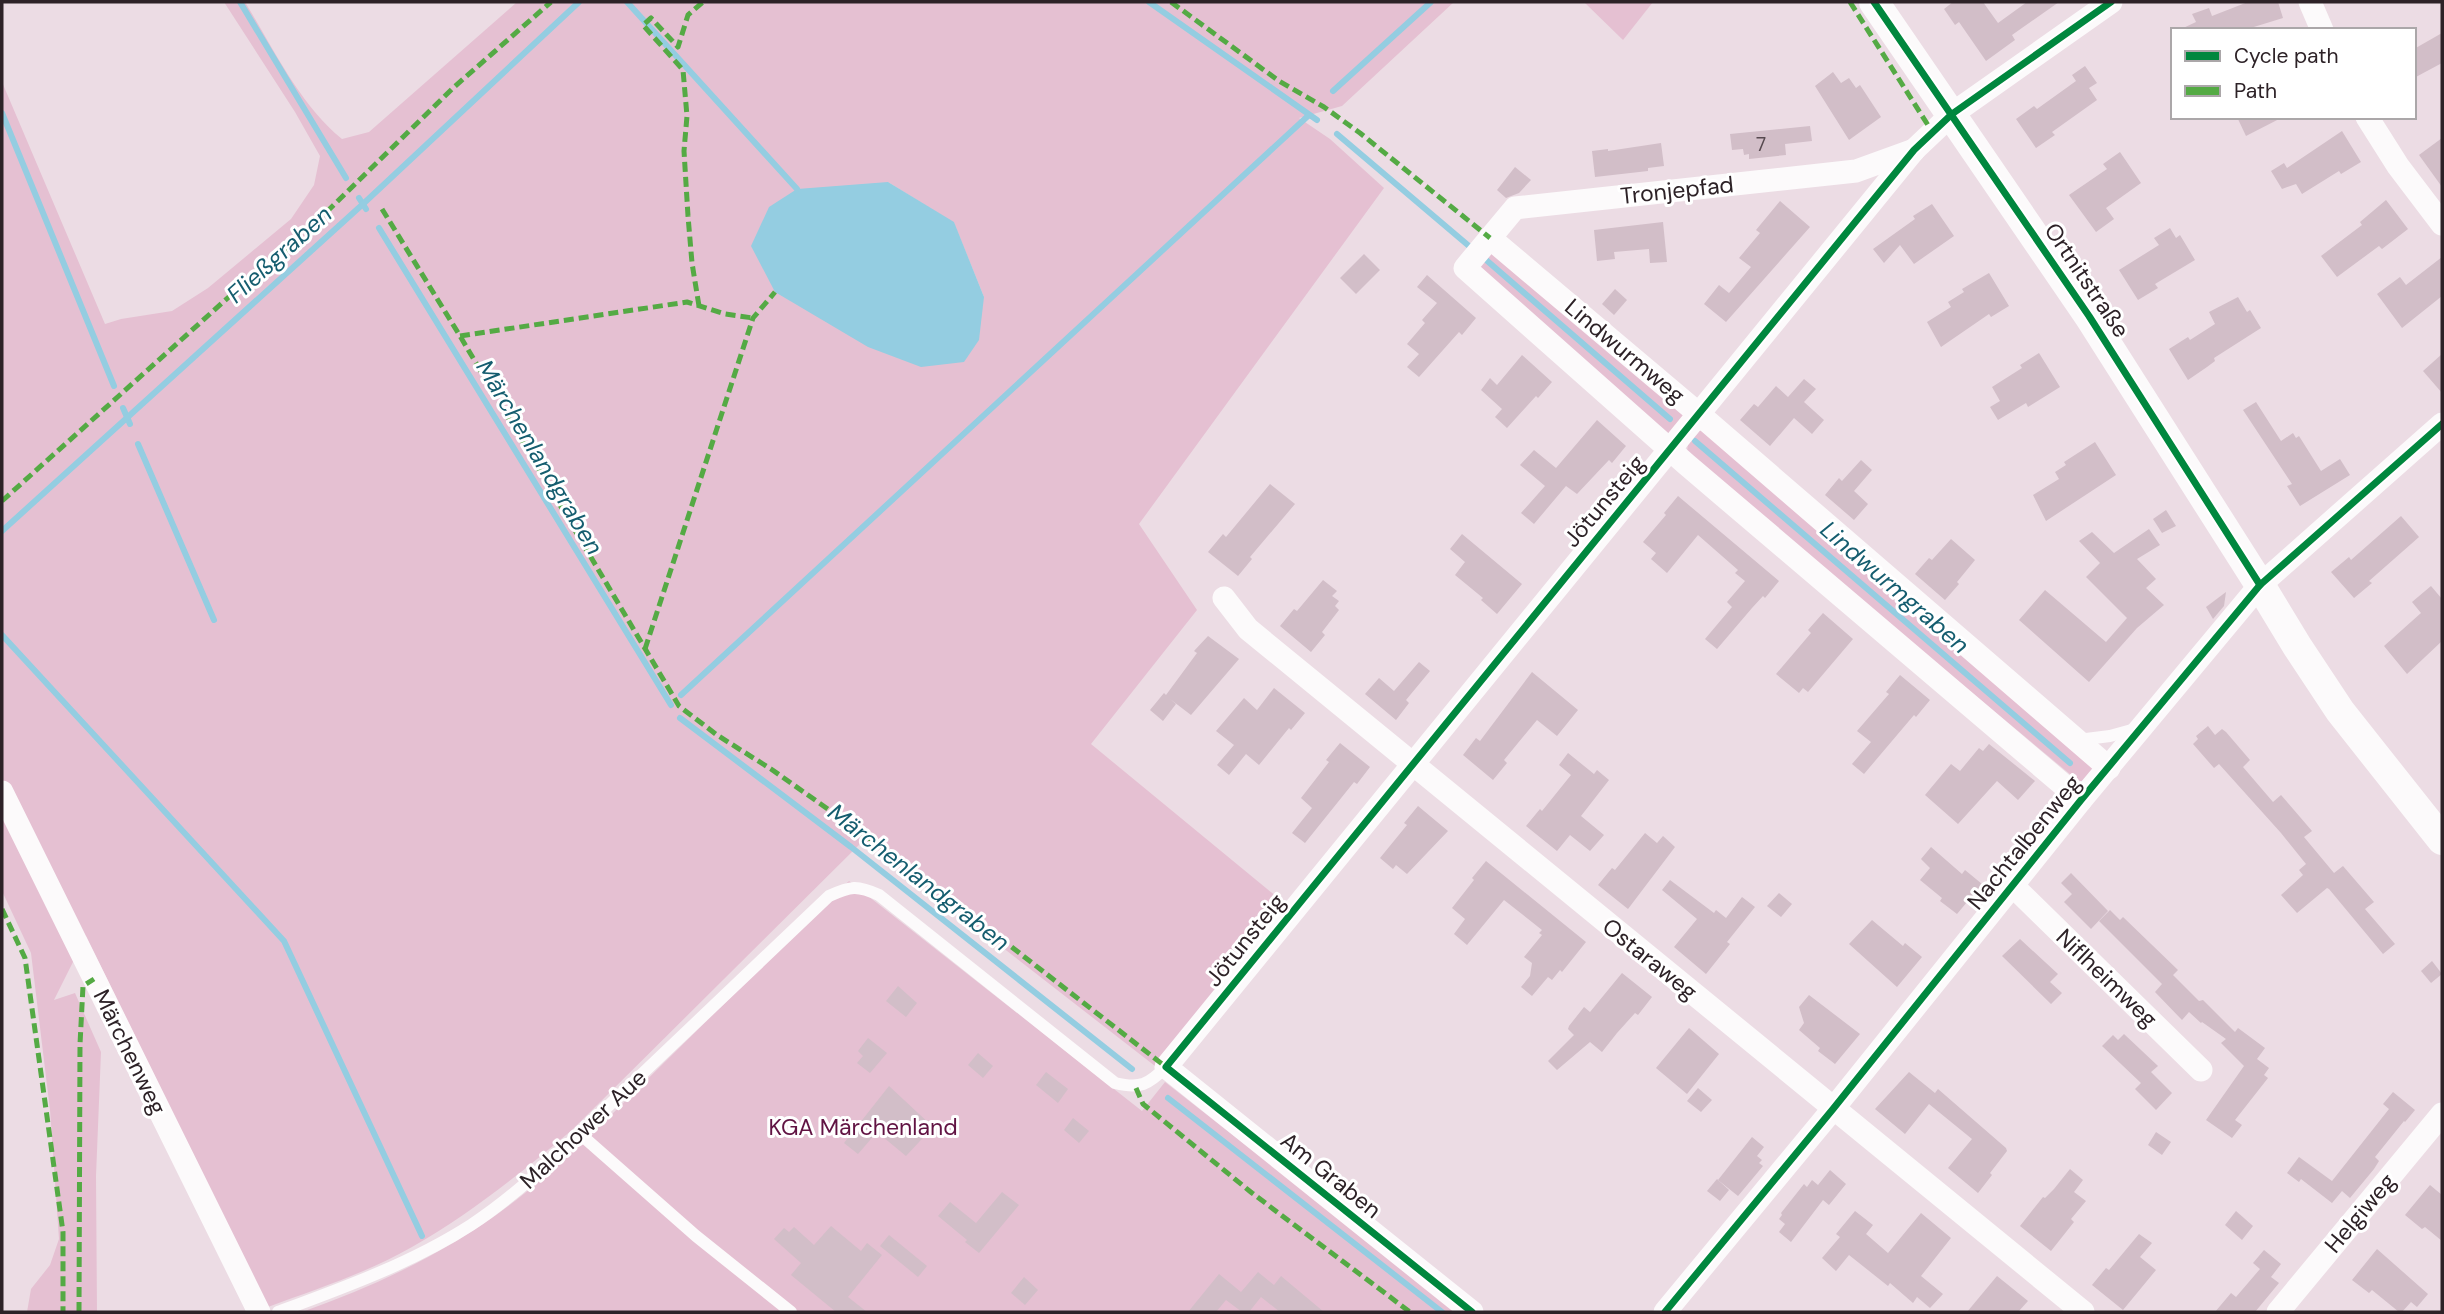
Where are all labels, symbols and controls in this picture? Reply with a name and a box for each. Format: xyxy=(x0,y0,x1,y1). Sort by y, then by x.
legend xyxy=(2171,28,2416,119)
text: Cycle path xyxy=(2234,42,2339,70)
text: Path xyxy=(2234,77,2277,105)
house number: 7 xyxy=(1756,132,1766,157)
street label: Tronjepfad xyxy=(1619,169,1735,211)
water label: Fließgraben xyxy=(220,199,338,309)
street label: Ortnitstraße xyxy=(2038,217,2136,343)
street label: Lindwurmweg xyxy=(1559,292,1691,410)
water label: Märchenlandgraben xyxy=(469,354,611,560)
street label: Jötunsteig xyxy=(1557,449,1651,553)
water label: Lindwurmgraben xyxy=(1814,514,1976,660)
street label: Nachtalbenweg xyxy=(1960,768,2088,916)
water label: Märchenlandgraben xyxy=(822,796,1016,958)
street label: Jötunsteig xyxy=(1198,887,1292,993)
street label: Ostaraweg xyxy=(1596,911,1704,1007)
street label: Niflheimweg xyxy=(2050,922,2164,1034)
street label: Märchenweg xyxy=(87,985,173,1120)
street label: Malchower Aue xyxy=(513,1063,653,1195)
park label: KGA Märchenland xyxy=(768,1112,958,1142)
street label: Am Graben xyxy=(1275,1125,1387,1225)
street label: Helgiweg xyxy=(2318,1167,2402,1259)

